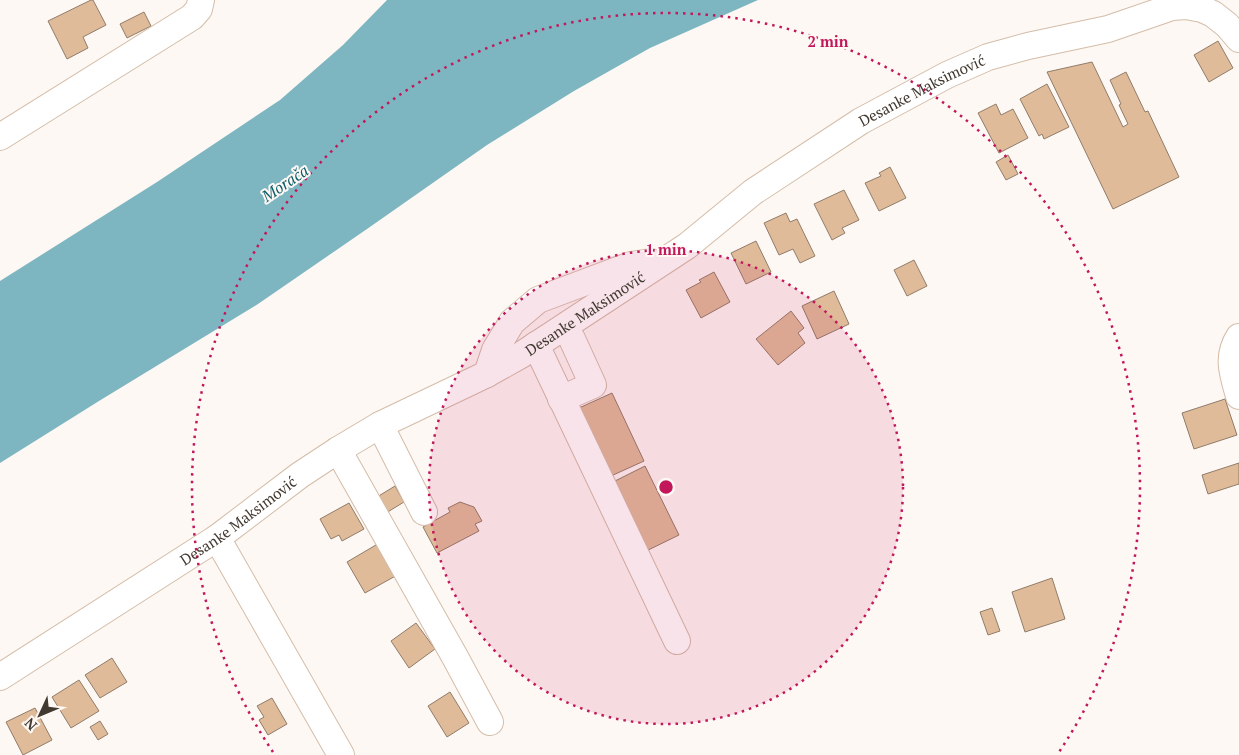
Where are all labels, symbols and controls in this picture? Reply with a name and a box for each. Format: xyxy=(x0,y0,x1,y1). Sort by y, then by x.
text: 2 min xyxy=(807,31,849,51)
street label: Desanke Maksimović xyxy=(855,50,988,131)
water label: Morača xyxy=(256,159,313,207)
text: 1 min xyxy=(645,239,687,259)
street label: Desanke Maksimović xyxy=(521,267,648,360)
street label: Desanke Maksimović xyxy=(176,471,300,569)
centre of rings xyxy=(657,478,675,496)
north arrow xyxy=(15,690,65,740)
text: N xyxy=(20,714,41,735)

